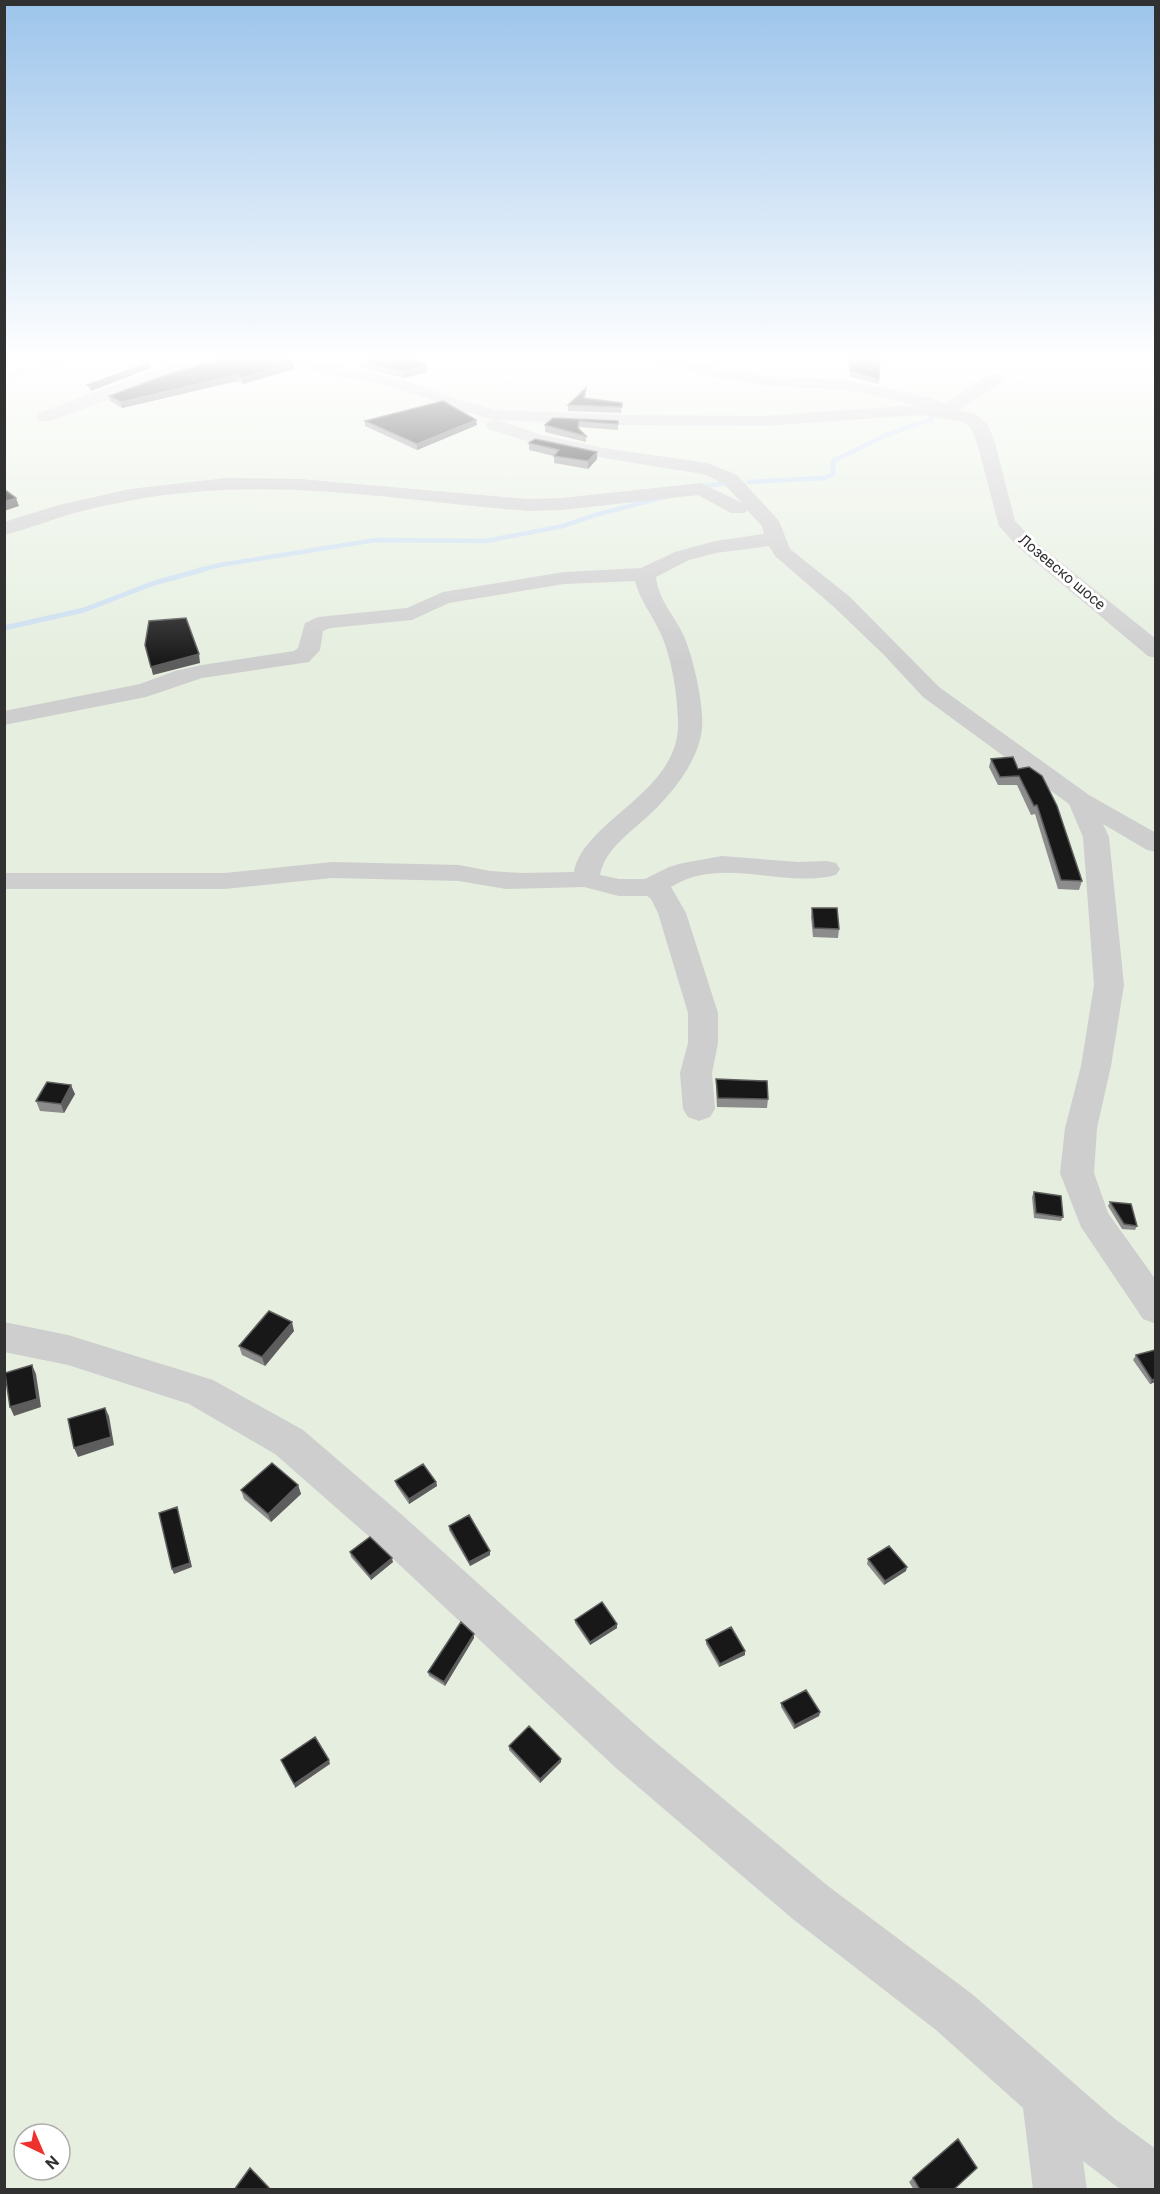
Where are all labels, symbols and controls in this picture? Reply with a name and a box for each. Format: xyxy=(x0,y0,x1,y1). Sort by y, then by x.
street label: Лозевско шосе xyxy=(1015,530,1109,614)
north arrow xyxy=(12,2122,72,2182)
text: N xyxy=(41,2152,63,2173)

